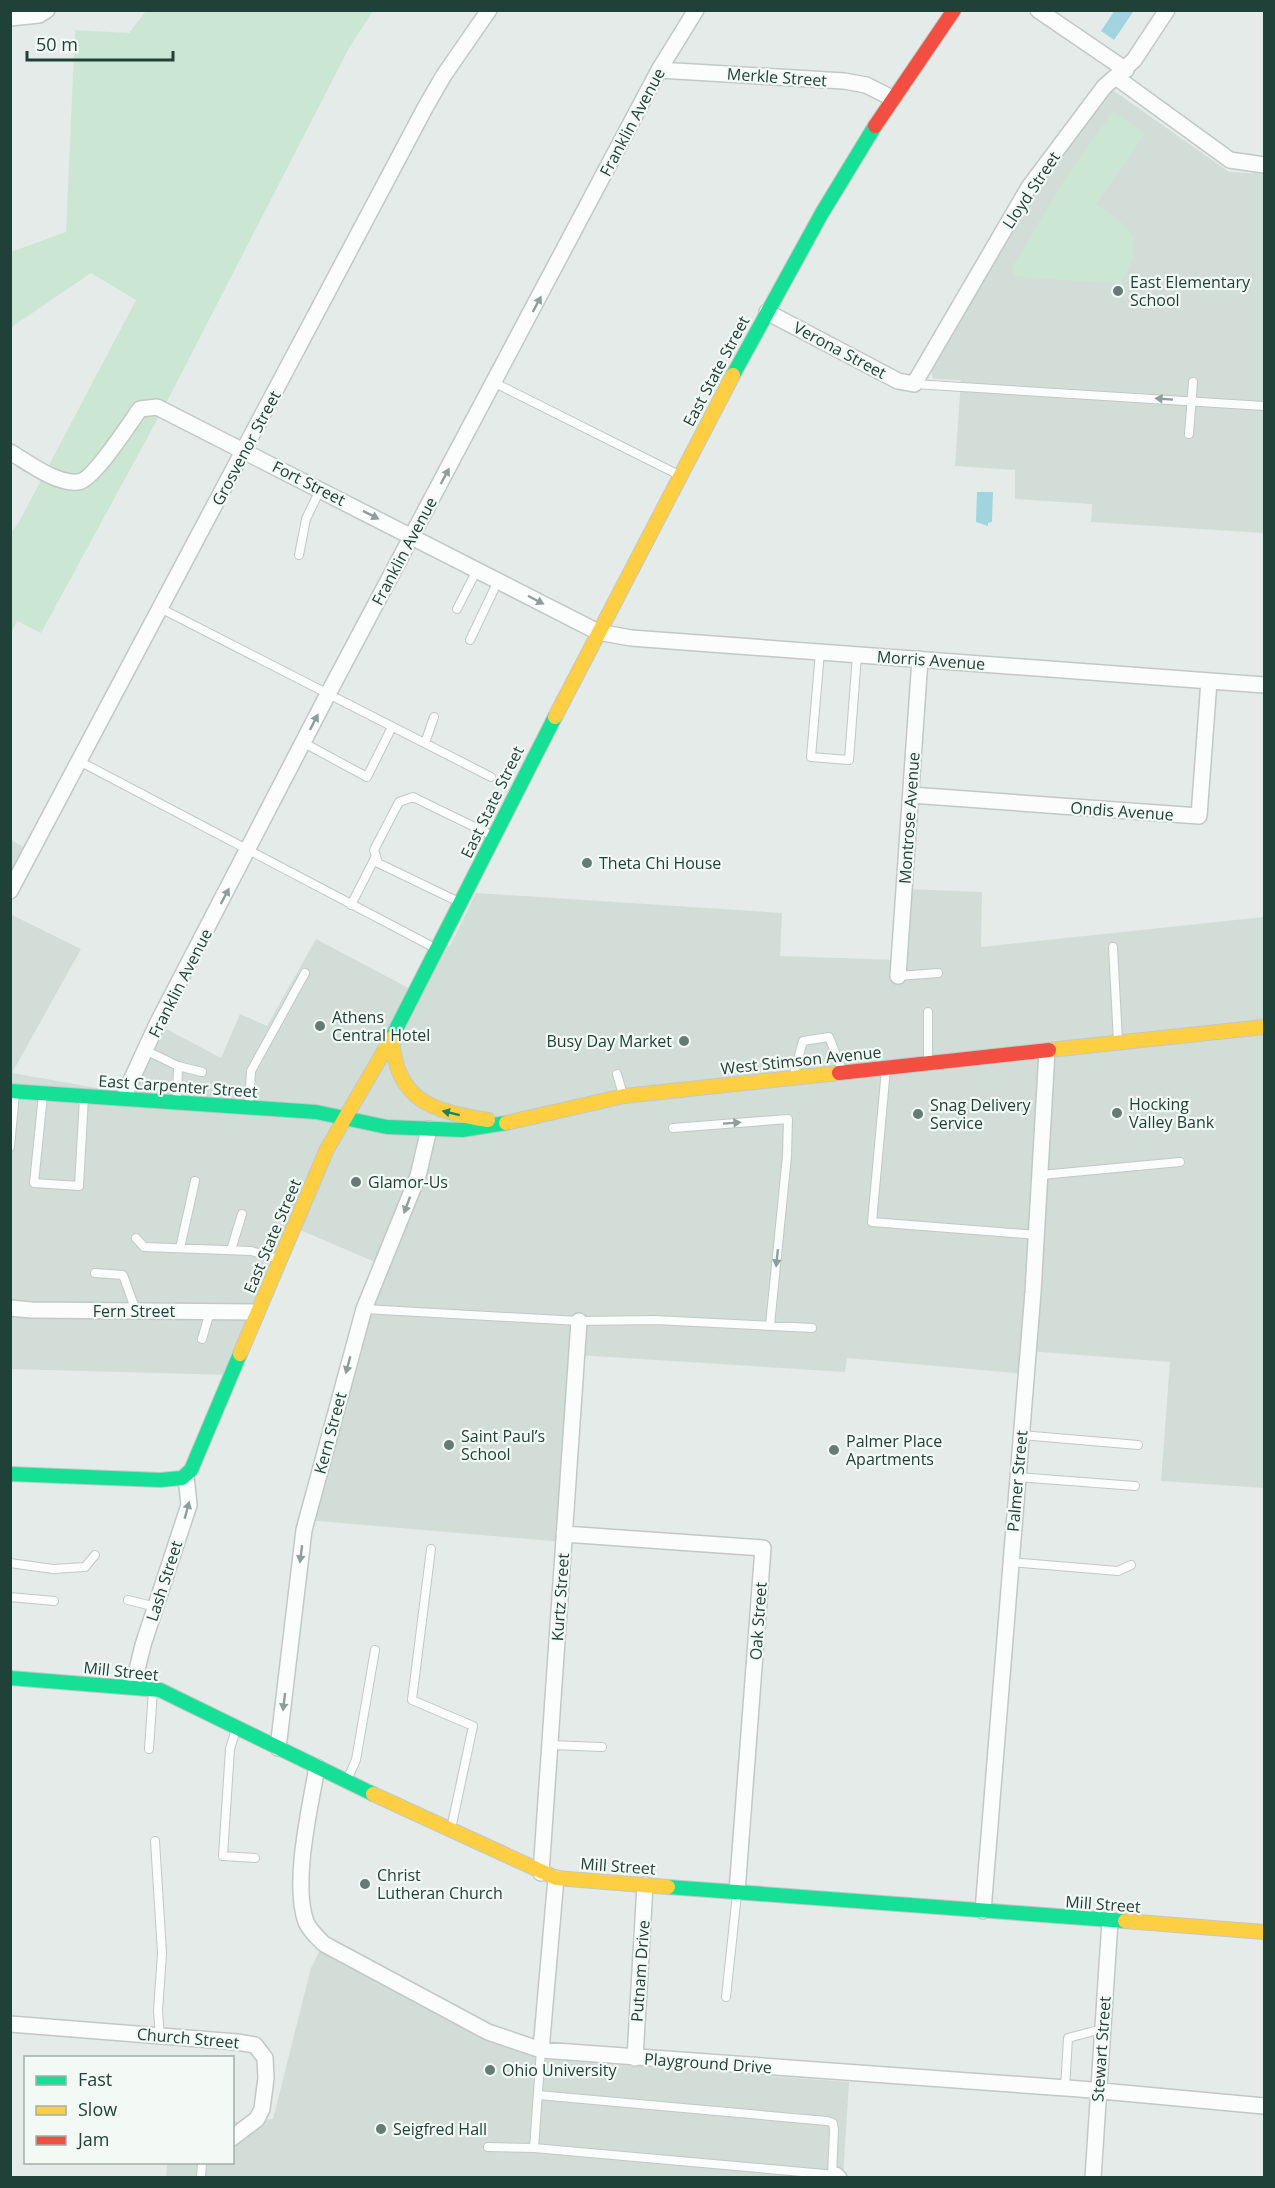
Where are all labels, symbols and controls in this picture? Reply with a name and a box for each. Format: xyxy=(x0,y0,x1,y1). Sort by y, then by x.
scale bar xyxy=(27,24,172,62)
text: 50 m xyxy=(36,32,78,56)
street label: Merkle Street xyxy=(726,63,828,91)
street label: Franklin Avenue xyxy=(594,64,670,180)
street label: Lloyd Street xyxy=(997,147,1065,233)
place label: East Elementary School xyxy=(1130,271,1251,311)
marker: East Elementary School xyxy=(1111,284,1125,298)
one-way arrow xyxy=(532,295,542,312)
street label: East State Street xyxy=(678,312,755,430)
street label: Verona Street xyxy=(790,316,891,384)
street label: Grosvenor Street xyxy=(206,386,286,509)
one-way arrow xyxy=(1155,395,1174,404)
street label: Fort Street xyxy=(269,455,349,511)
one-way arrow xyxy=(440,467,450,484)
street label: Franklin Avenue xyxy=(366,493,442,609)
one-way arrow xyxy=(363,510,380,520)
one-way arrow xyxy=(527,595,544,605)
street label: Morris Avenue xyxy=(876,645,986,675)
one-way arrow xyxy=(309,714,319,731)
street label: East State Street xyxy=(455,742,529,862)
street label: Montrose Avenue xyxy=(893,751,925,885)
street label: Ondis Avenue xyxy=(1070,796,1174,826)
place label: Theta Chi House xyxy=(599,852,721,874)
marker: Theta Chi House xyxy=(580,856,594,870)
one-way arrow xyxy=(220,887,230,904)
street label: Franklin Avenue xyxy=(143,925,217,1041)
place label: Athens Central Hotel xyxy=(332,1006,430,1046)
marker: Athens Central Hotel xyxy=(313,1019,327,1033)
place label: Busy Day Market xyxy=(546,1030,672,1052)
marker: Busy Day Market xyxy=(677,1034,691,1048)
street label: West Stimson Avenue xyxy=(720,1041,882,1079)
street label: East Carpenter Street xyxy=(98,1069,259,1103)
place label: Hocking Valley Bank xyxy=(1129,1093,1215,1133)
place label: Snag Delivery Service xyxy=(930,1094,1032,1134)
marker: Hocking Valley Bank xyxy=(1110,1106,1124,1120)
marker: Snag Delivery Service xyxy=(911,1107,925,1121)
one-way arrow xyxy=(442,1108,460,1118)
one-way arrow xyxy=(722,1119,741,1128)
place label: Glamor-Us xyxy=(368,1171,448,1193)
street label: East State Street xyxy=(238,1175,306,1297)
marker: Glamor-Us xyxy=(349,1175,363,1189)
one-way arrow xyxy=(401,1197,411,1215)
one-way arrow xyxy=(772,1248,782,1267)
street label: Fern Street xyxy=(93,1300,176,1322)
one-way arrow xyxy=(343,1356,352,1374)
street label: Kern Street xyxy=(309,1389,352,1476)
place label: Saint Paul’s School xyxy=(461,1425,545,1465)
street label: Palmer Street xyxy=(1002,1429,1032,1533)
place label: Palmer Place Apartments xyxy=(846,1430,942,1470)
marker: Saint Paul’s School xyxy=(442,1438,456,1452)
marker: Palmer Place Apartments xyxy=(827,1443,841,1457)
one-way arrow xyxy=(182,1501,192,1519)
street label: Lash Street xyxy=(141,1538,187,1624)
one-way arrow xyxy=(297,1545,306,1564)
street label: Kurtz Street xyxy=(546,1552,574,1642)
street label: Oak Street xyxy=(744,1581,772,1661)
street label: Mill Street xyxy=(82,1656,160,1686)
one-way arrow xyxy=(279,1693,289,1712)
street label: Mill Street xyxy=(580,1852,657,1880)
place label: Christ Lutheran Church xyxy=(377,1864,503,1904)
marker: Christ Lutheran Church xyxy=(358,1877,372,1891)
street label: Mill Street xyxy=(1065,1890,1142,1918)
street label: Putnam Drive xyxy=(625,1919,655,2023)
street label: Stewart Street xyxy=(1086,1995,1116,2103)
street label: Church Street xyxy=(136,2023,240,2053)
street label: Playground Drive xyxy=(643,2048,773,2078)
legend xyxy=(24,2056,234,2164)
place label: Ohio University xyxy=(502,2059,617,2081)
marker: Ohio University xyxy=(483,2063,497,2077)
text: Fast xyxy=(78,2067,112,2091)
text: Slow xyxy=(78,2097,117,2121)
place label: Seigfred Hall xyxy=(393,2118,487,2140)
marker: Seigfred Hall xyxy=(374,2122,388,2136)
text: Jam xyxy=(76,2127,110,2151)

